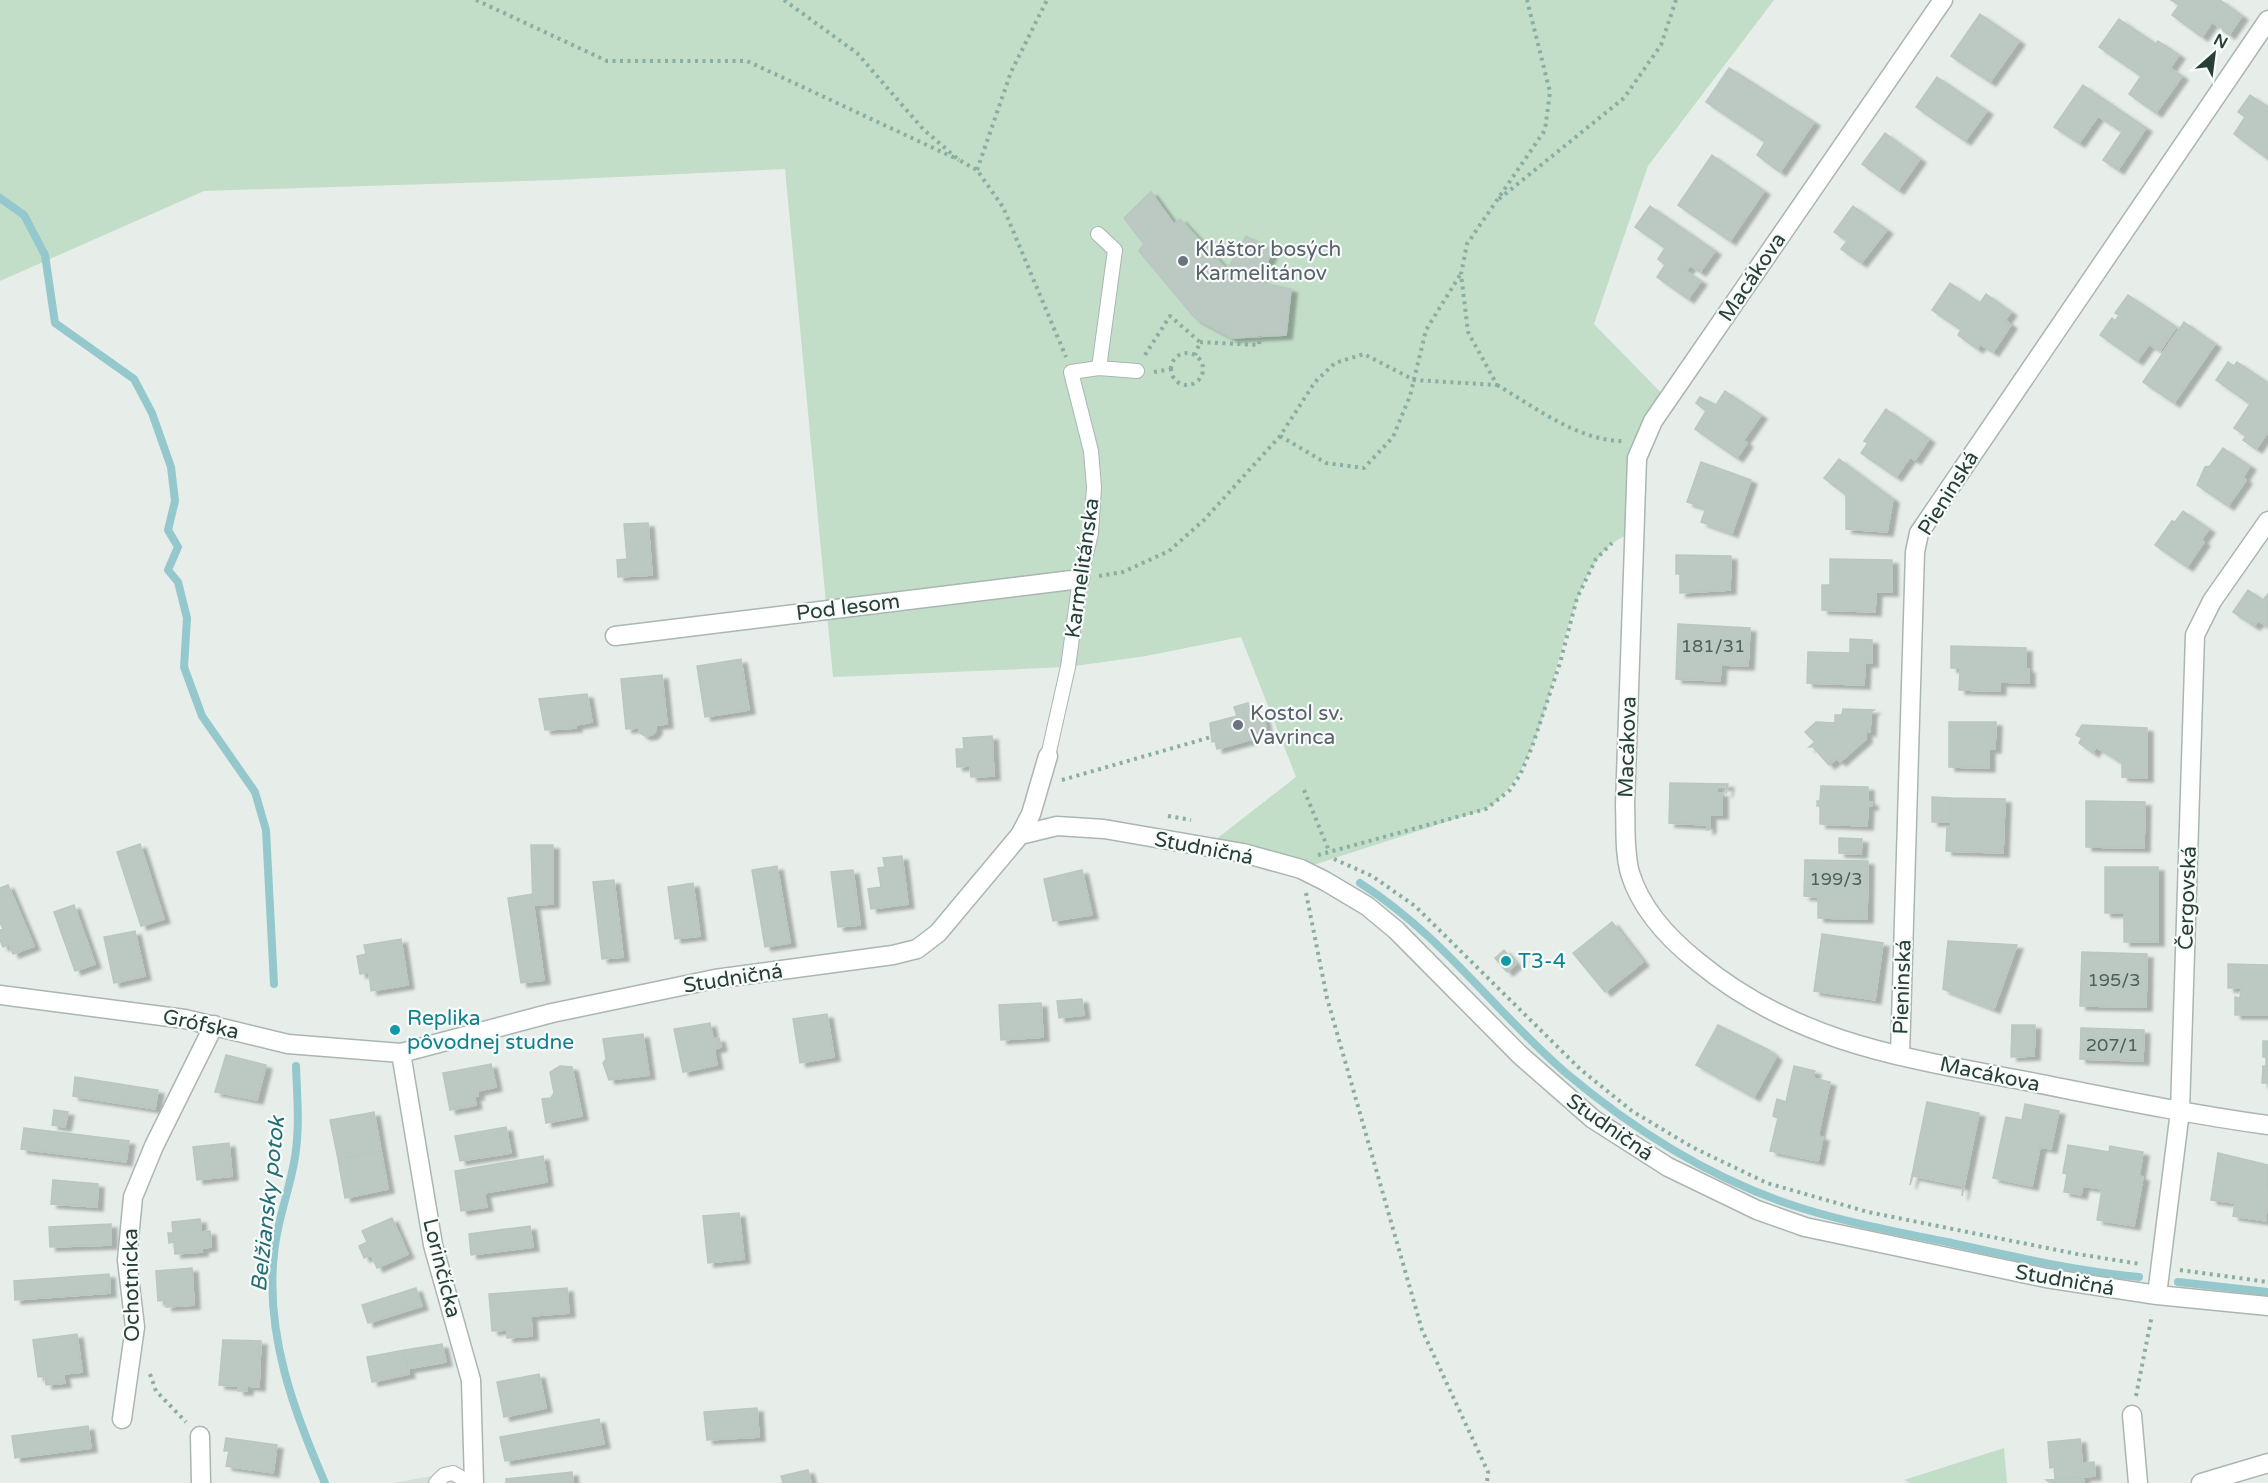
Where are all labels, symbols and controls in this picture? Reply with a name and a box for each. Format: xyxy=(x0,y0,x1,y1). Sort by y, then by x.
north arrow xyxy=(2184,24,2244,84)
text: N xyxy=(2210,30,2231,53)
street label: Macákova xyxy=(1714,228,1791,326)
place label: Kláštor bosých Karmelitánov xyxy=(1195,237,1341,286)
marker: Kláštor bosých Karmelitánov xyxy=(1176,254,1190,268)
street label: Pieninská xyxy=(1913,446,1984,540)
street label: Karmelitánska xyxy=(1060,496,1105,640)
street label: Pod lesom xyxy=(795,589,901,626)
house number: 181/31 xyxy=(1681,635,1745,657)
street label: Macákova xyxy=(1613,696,1642,798)
place label: Kostol sv. Vavrinca xyxy=(1250,701,1344,750)
marker: Kostol sv. Vavrinca xyxy=(1231,718,1245,732)
street label: Studničná xyxy=(1152,827,1256,870)
street label: Čergovská xyxy=(2173,846,2202,950)
house number: 199/3 xyxy=(1809,868,1863,890)
street label: Pieninská xyxy=(1888,939,1917,1035)
place label: T3-4 xyxy=(1518,949,1566,974)
marker: T3-4 xyxy=(1499,954,1513,968)
street label: Studničná xyxy=(682,958,785,999)
house number: 195/3 xyxy=(2087,969,2141,991)
street label: Grófska xyxy=(160,1004,241,1045)
place label: Replika pôvodnej studne xyxy=(407,1006,574,1055)
marker: Replika pôvodnej studne xyxy=(388,1023,402,1037)
house number: 207/1 xyxy=(2086,1034,2138,1056)
street label: Macákova xyxy=(1938,1052,2042,1097)
street label: Studničná xyxy=(1561,1088,1658,1166)
water label: Belžiansky potok xyxy=(246,1113,290,1293)
street label: Lorinčícka xyxy=(417,1216,466,1320)
street label: Ochotnícka xyxy=(118,1228,145,1342)
street label: Studničná xyxy=(2013,1259,2116,1302)

